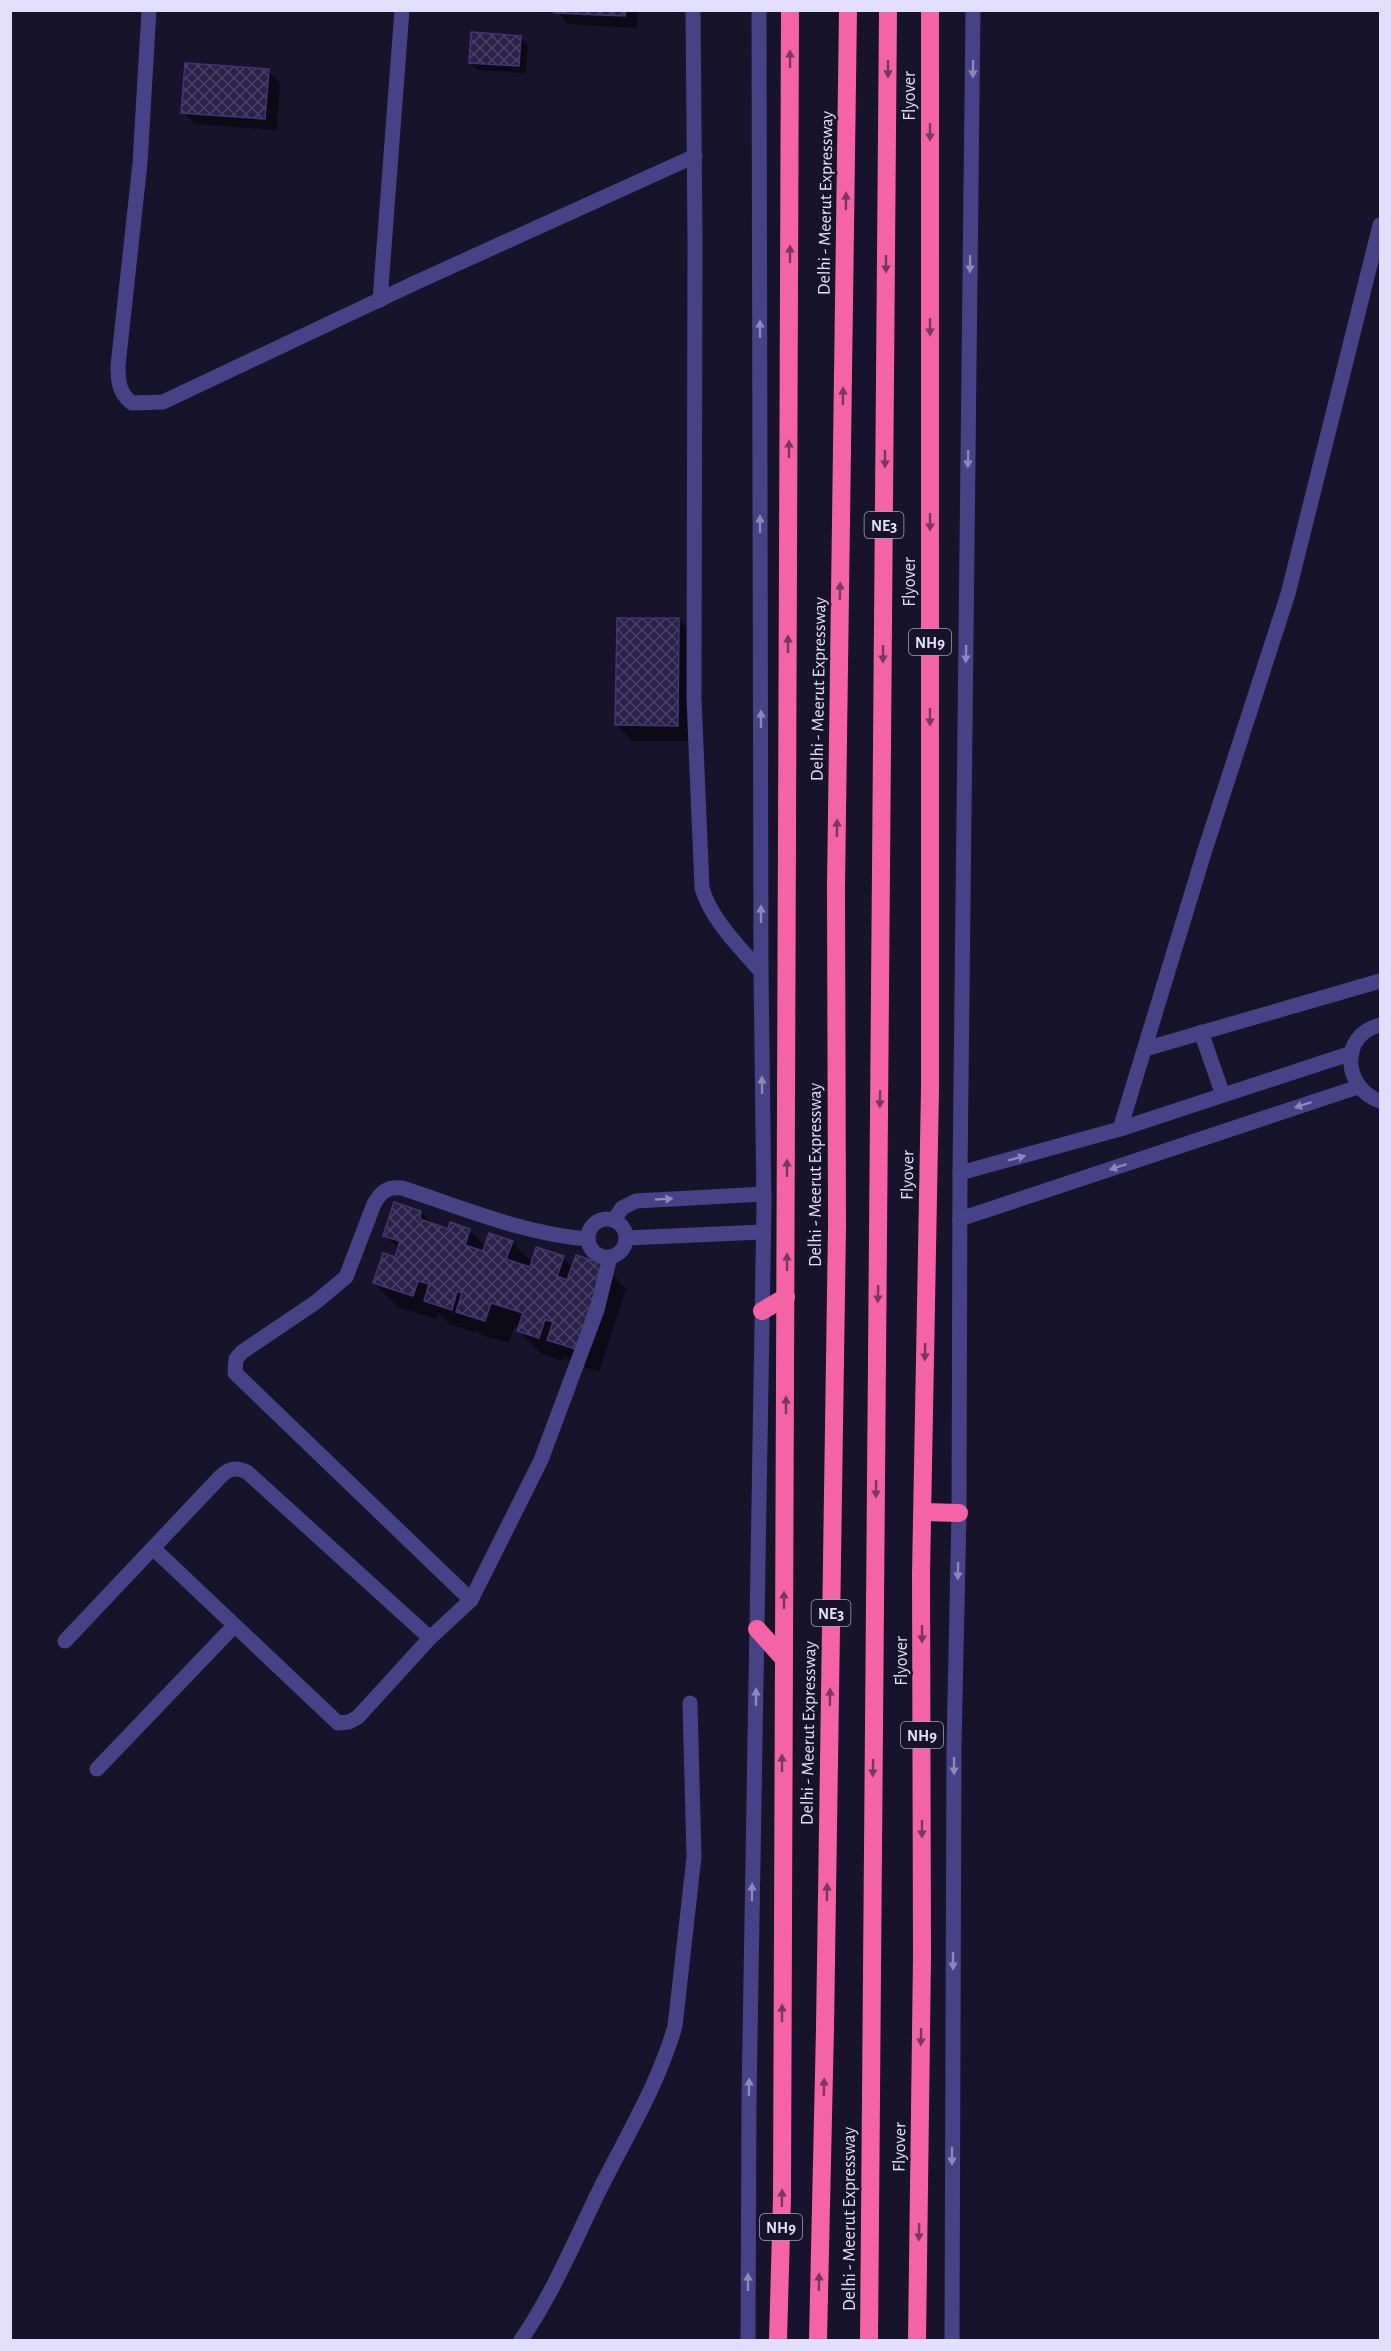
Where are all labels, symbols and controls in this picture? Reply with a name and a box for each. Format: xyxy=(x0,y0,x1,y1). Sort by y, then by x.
one-way arrow xyxy=(785,49,795,68)
one-way arrow xyxy=(883,59,893,78)
one-way arrow xyxy=(968,59,978,78)
street label: Flyover xyxy=(901,71,919,121)
street label: Delhi - Meerut Expressway xyxy=(815,110,837,295)
one-way arrow xyxy=(925,122,935,141)
one-way arrow xyxy=(841,191,851,210)
one-way arrow xyxy=(785,244,795,263)
one-way arrow xyxy=(881,254,891,273)
one-way arrow xyxy=(966,254,975,273)
one-way arrow xyxy=(925,317,935,336)
one-way arrow xyxy=(755,319,765,338)
one-way arrow xyxy=(838,386,848,405)
one-way arrow xyxy=(784,439,794,458)
one-way arrow xyxy=(880,449,890,468)
one-way arrow xyxy=(963,449,973,468)
road number: NE3 xyxy=(864,512,904,538)
one-way arrow xyxy=(925,512,935,531)
one-way arrow xyxy=(755,514,765,533)
street label: Flyover xyxy=(901,557,919,607)
one-way arrow xyxy=(835,581,845,600)
street label: Delhi - Meerut Expressway xyxy=(808,596,830,781)
road number: NH9 xyxy=(909,629,951,655)
one-way arrow xyxy=(783,634,793,653)
one-way arrow xyxy=(878,644,888,663)
one-way arrow xyxy=(961,644,971,663)
one-way arrow xyxy=(925,707,935,726)
one-way arrow xyxy=(756,709,766,728)
one-way arrow xyxy=(832,818,842,837)
one-way arrow xyxy=(756,904,766,923)
one-way arrow xyxy=(758,1075,767,1094)
street label: Delhi - Meerut Expressway xyxy=(807,1083,825,1267)
one-way arrow xyxy=(875,1089,884,1108)
one-way arrow xyxy=(1294,1101,1312,1111)
street label: Flyover xyxy=(899,1150,917,1200)
one-way arrow xyxy=(1008,1152,1026,1162)
one-way arrow xyxy=(782,1159,792,1178)
one-way arrow xyxy=(1109,1163,1127,1172)
one-way arrow xyxy=(655,1194,674,1203)
one-way arrow xyxy=(782,1252,792,1271)
one-way arrow xyxy=(873,1284,883,1303)
one-way arrow xyxy=(921,1343,930,1362)
one-way arrow xyxy=(781,1395,790,1414)
one-way arrow xyxy=(871,1479,881,1498)
one-way arrow xyxy=(953,1562,962,1581)
one-way arrow xyxy=(779,1590,789,1609)
road number: NE3 xyxy=(812,1600,850,1626)
one-way arrow xyxy=(917,1624,927,1643)
street label: Flyover xyxy=(893,1636,911,1686)
street label: Delhi - Meerut Expressway xyxy=(798,1640,820,1825)
one-way arrow xyxy=(751,1688,760,1707)
one-way arrow xyxy=(825,1688,835,1707)
road number: NH9 xyxy=(901,1722,943,1748)
one-way arrow xyxy=(778,1754,787,1773)
one-way arrow xyxy=(949,1757,959,1776)
one-way arrow xyxy=(869,1758,878,1777)
one-way arrow xyxy=(917,1819,927,1838)
one-way arrow xyxy=(748,1883,757,1902)
one-way arrow xyxy=(822,1883,832,1902)
one-way arrow xyxy=(948,1952,958,1971)
one-way arrow xyxy=(777,2003,787,2022)
one-way arrow xyxy=(916,2027,926,2046)
one-way arrow xyxy=(744,2078,754,2097)
one-way arrow xyxy=(819,2078,828,2097)
street label: Flyover xyxy=(891,2122,909,2172)
street label: Delhi - Meerut Expressway xyxy=(841,2127,859,2311)
one-way arrow xyxy=(947,2147,957,2166)
one-way arrow xyxy=(777,2189,787,2208)
road number: NH9 xyxy=(760,2214,802,2240)
one-way arrow xyxy=(914,2222,924,2241)
one-way arrow xyxy=(743,2273,753,2292)
one-way arrow xyxy=(814,2273,824,2292)

